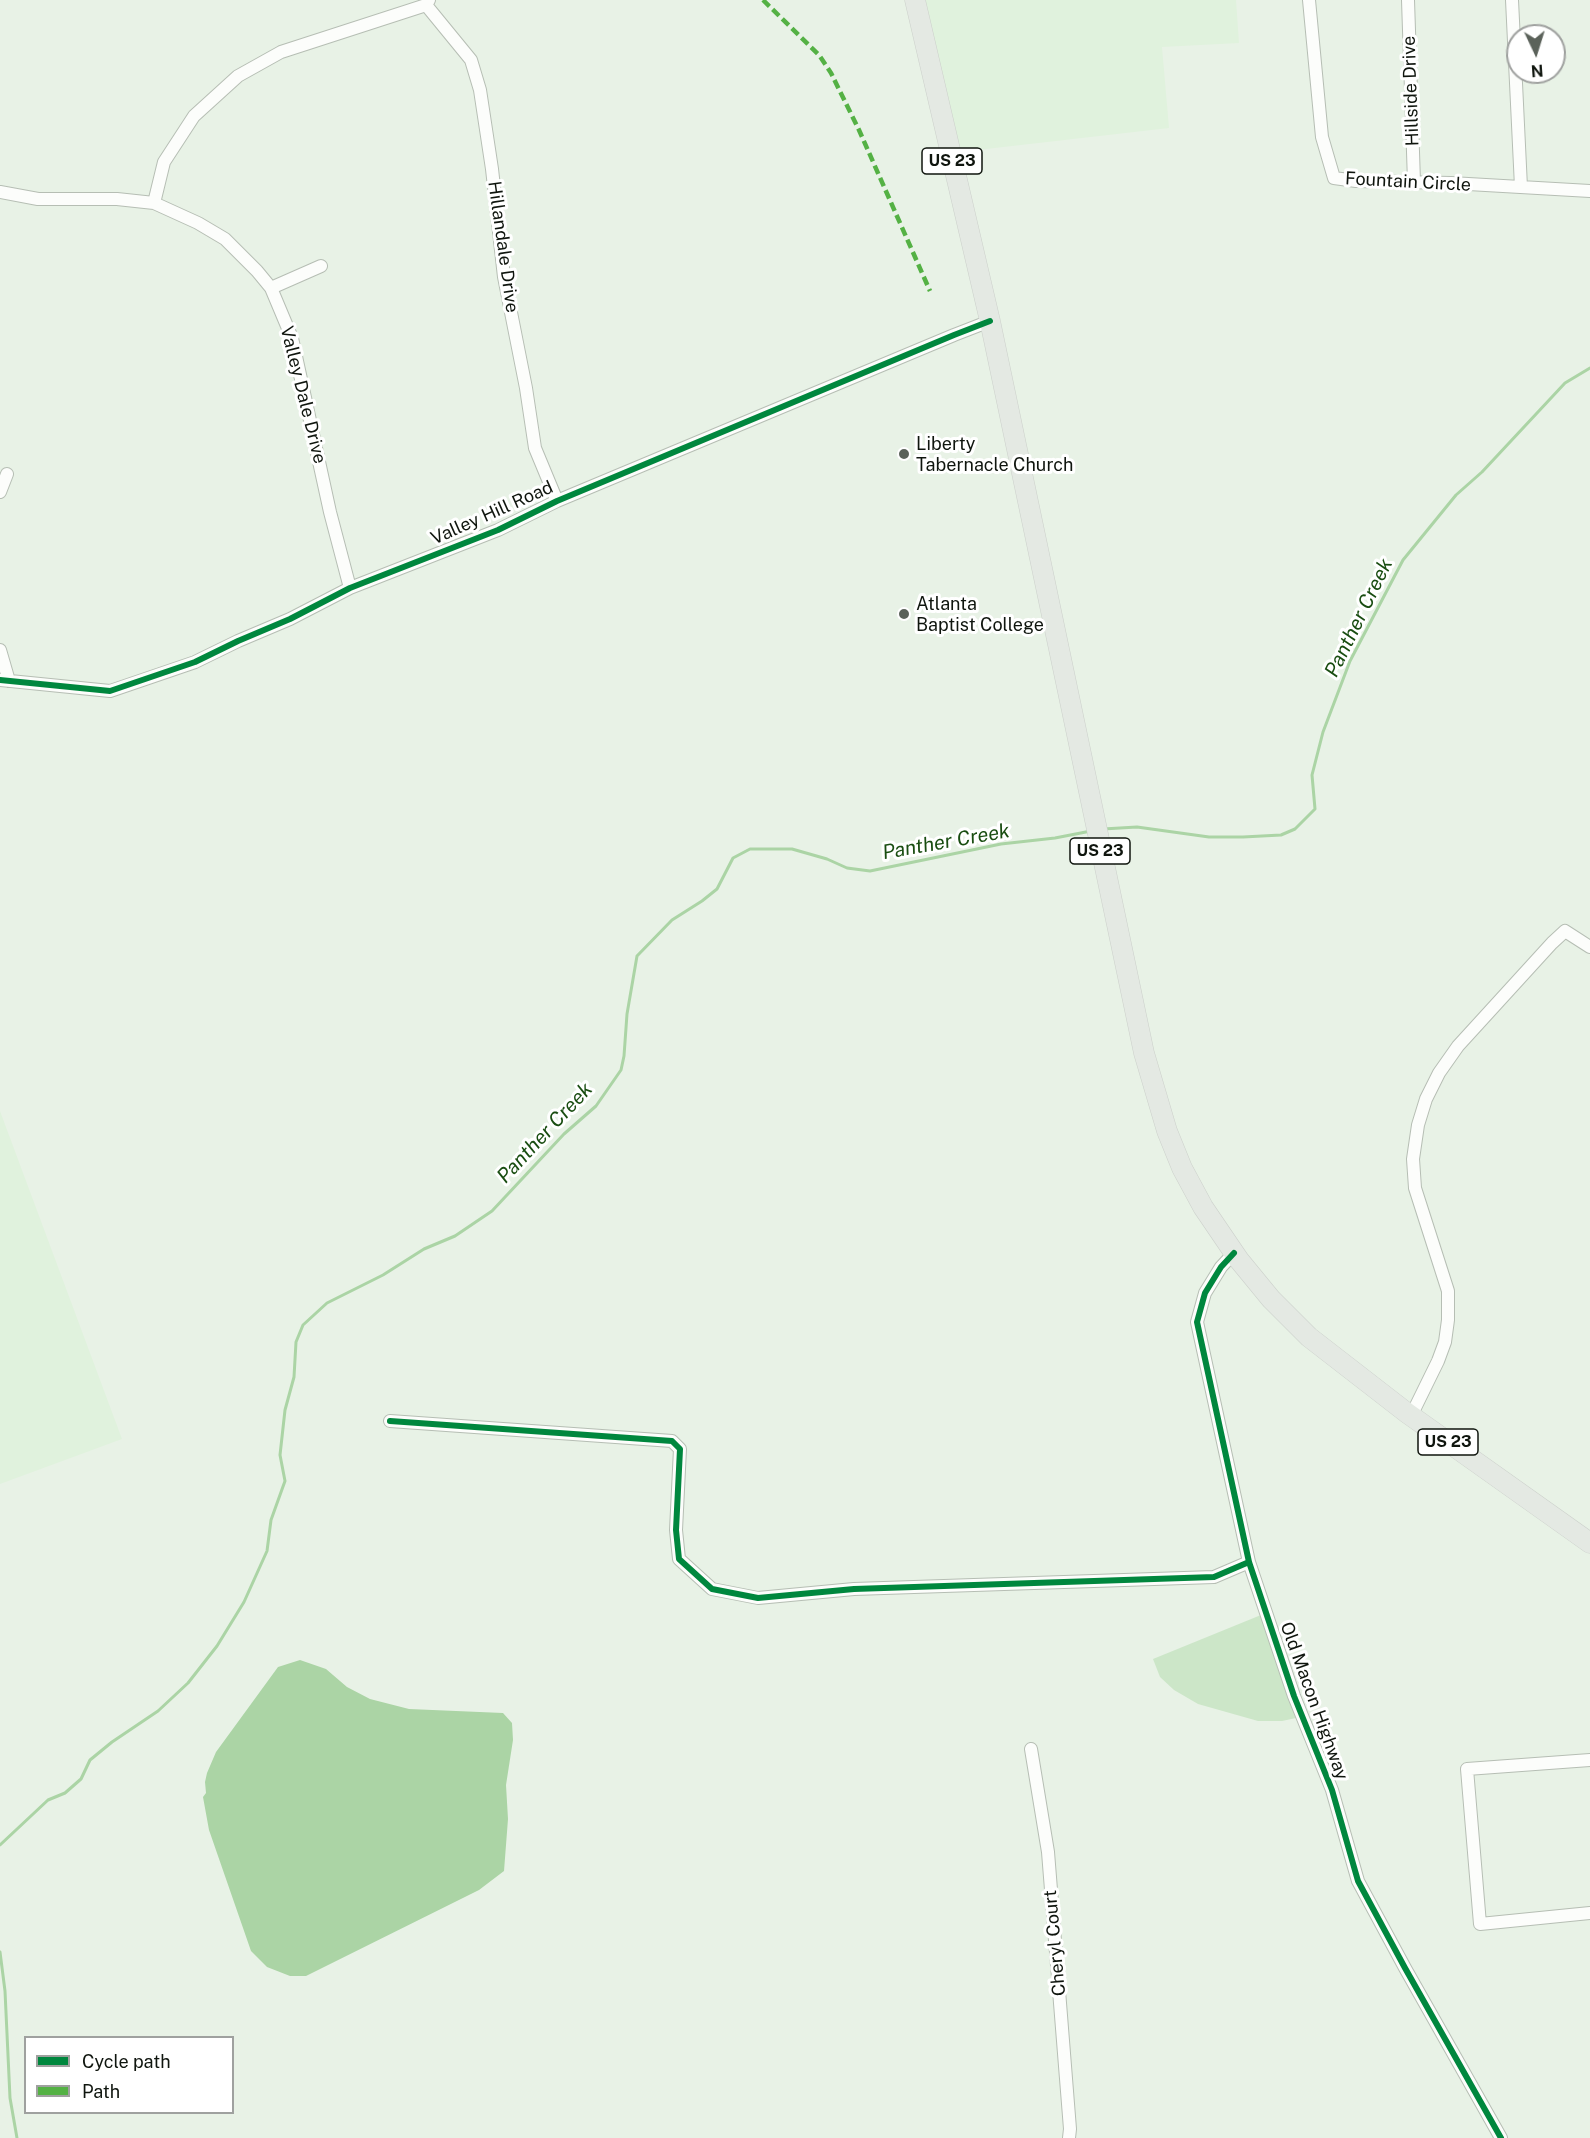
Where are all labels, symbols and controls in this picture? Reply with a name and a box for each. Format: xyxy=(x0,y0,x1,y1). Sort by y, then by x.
north arrow xyxy=(1506,24,1566,84)
street label: Hillside Drive xyxy=(1398,35,1424,147)
text: N xyxy=(1530,61,1544,80)
road number: US 23 xyxy=(922,148,982,174)
street label: Fountain Circle xyxy=(1344,168,1472,196)
street label: Hillandale Drive xyxy=(483,180,523,314)
street label: Valley Dale Drive xyxy=(276,324,330,466)
place label: Liberty Tabernacle Church xyxy=(916,433,1073,476)
marker: Liberty Tabernacle Church xyxy=(897,447,911,461)
street label: Valley Hill Road xyxy=(428,476,556,550)
water label: Panther Creek xyxy=(1320,555,1398,681)
place label: Atlanta Baptist College xyxy=(916,593,1044,636)
marker: Atlanta Baptist College xyxy=(897,607,911,621)
water label: Panther Creek xyxy=(880,819,1012,865)
road number: US 23 xyxy=(1070,838,1130,864)
water label: Panther Creek xyxy=(492,1078,598,1188)
road number: US 23 xyxy=(1418,1429,1478,1455)
street label: Old Macon Highway xyxy=(1275,1619,1353,1783)
street label: Cheryl Court xyxy=(1040,1889,1070,1997)
legend xyxy=(24,2036,234,2114)
text: Cycle path xyxy=(82,2051,171,2072)
text: Path xyxy=(82,2081,120,2102)

